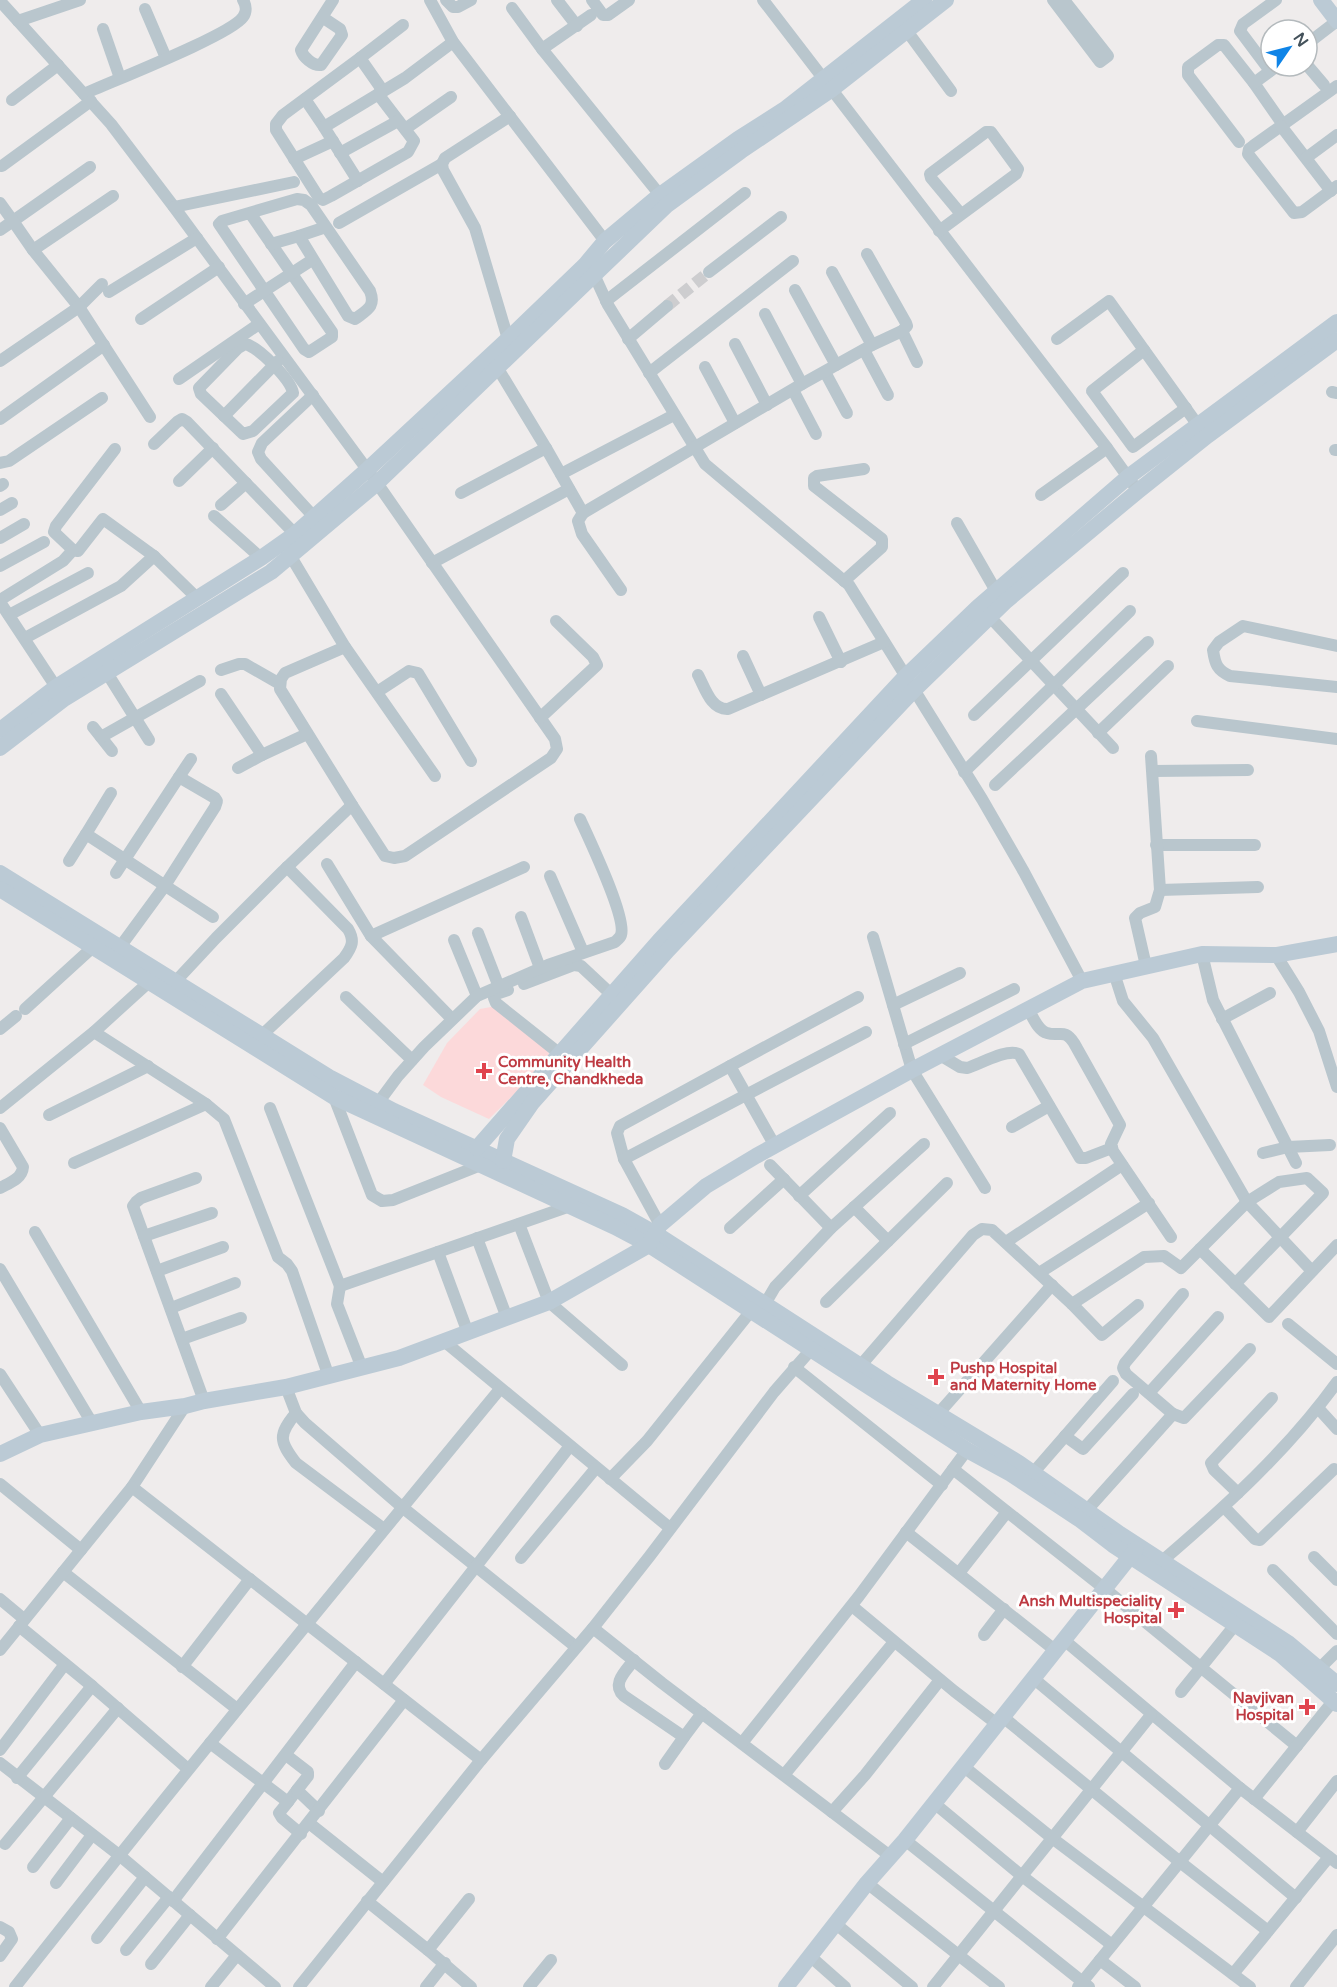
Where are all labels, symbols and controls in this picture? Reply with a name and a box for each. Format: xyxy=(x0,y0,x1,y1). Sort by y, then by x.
north arrow xyxy=(1259,18,1319,78)
text: N xyxy=(1289,29,1312,51)
place label: Community Health Centre, Chandkheda xyxy=(498,1053,643,1088)
marker: Community Health Centre, Chandkheda xyxy=(475,1062,493,1080)
place label: Pushp Hospital and Maternity Home xyxy=(950,1359,1097,1395)
marker: Pushp Hospital and Maternity Home xyxy=(927,1368,945,1386)
place label: Ansh Multispeciality Hospital xyxy=(1018,1592,1162,1628)
marker: Ansh Multispeciality Hospital xyxy=(1167,1601,1185,1619)
place label: Navjivan Hospital xyxy=(1233,1689,1294,1725)
marker: Navjivan Hospital xyxy=(1298,1698,1316,1716)

